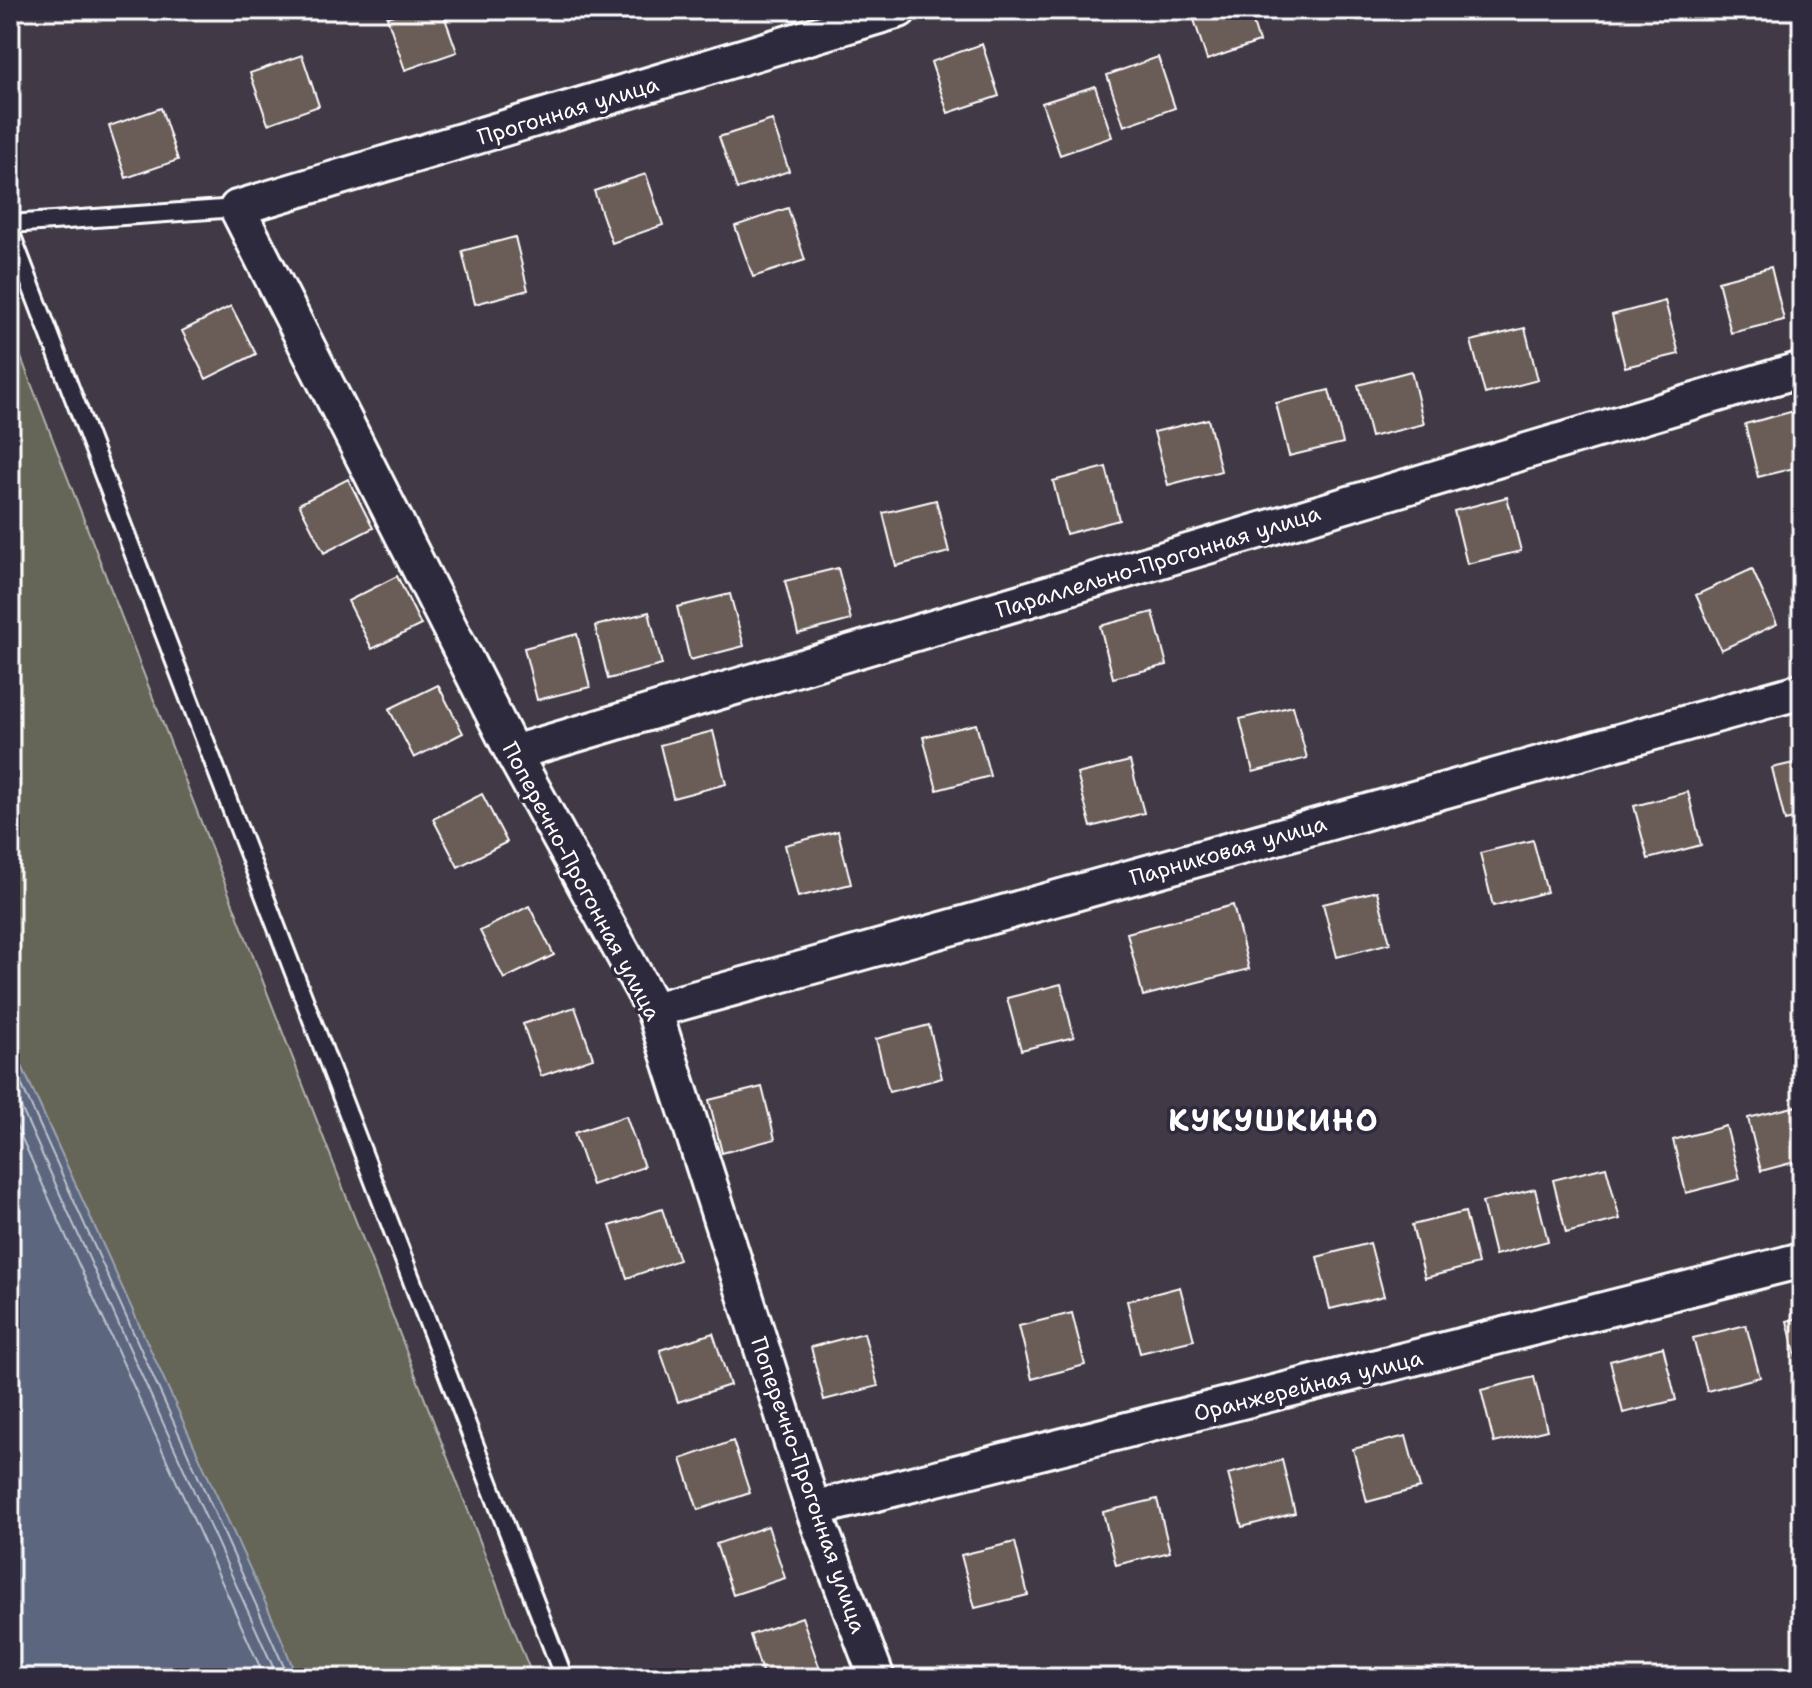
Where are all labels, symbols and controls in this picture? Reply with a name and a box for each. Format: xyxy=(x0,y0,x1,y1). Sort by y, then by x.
street label: Прогонная улица xyxy=(474,69,662,152)
street label: Параллельно-Прогонная улица xyxy=(993,498,1324,625)
street label: Поперечно-Прогонная улица xyxy=(496,737,668,1026)
street label: Парниковая улица xyxy=(1126,808,1330,892)
district label: КУКУШКИНО xyxy=(1168,1100,1380,1141)
street label: Поперечно-Прогонная улица xyxy=(744,1333,873,1637)
street label: Оранжерейная улица xyxy=(1191,1343,1426,1428)

